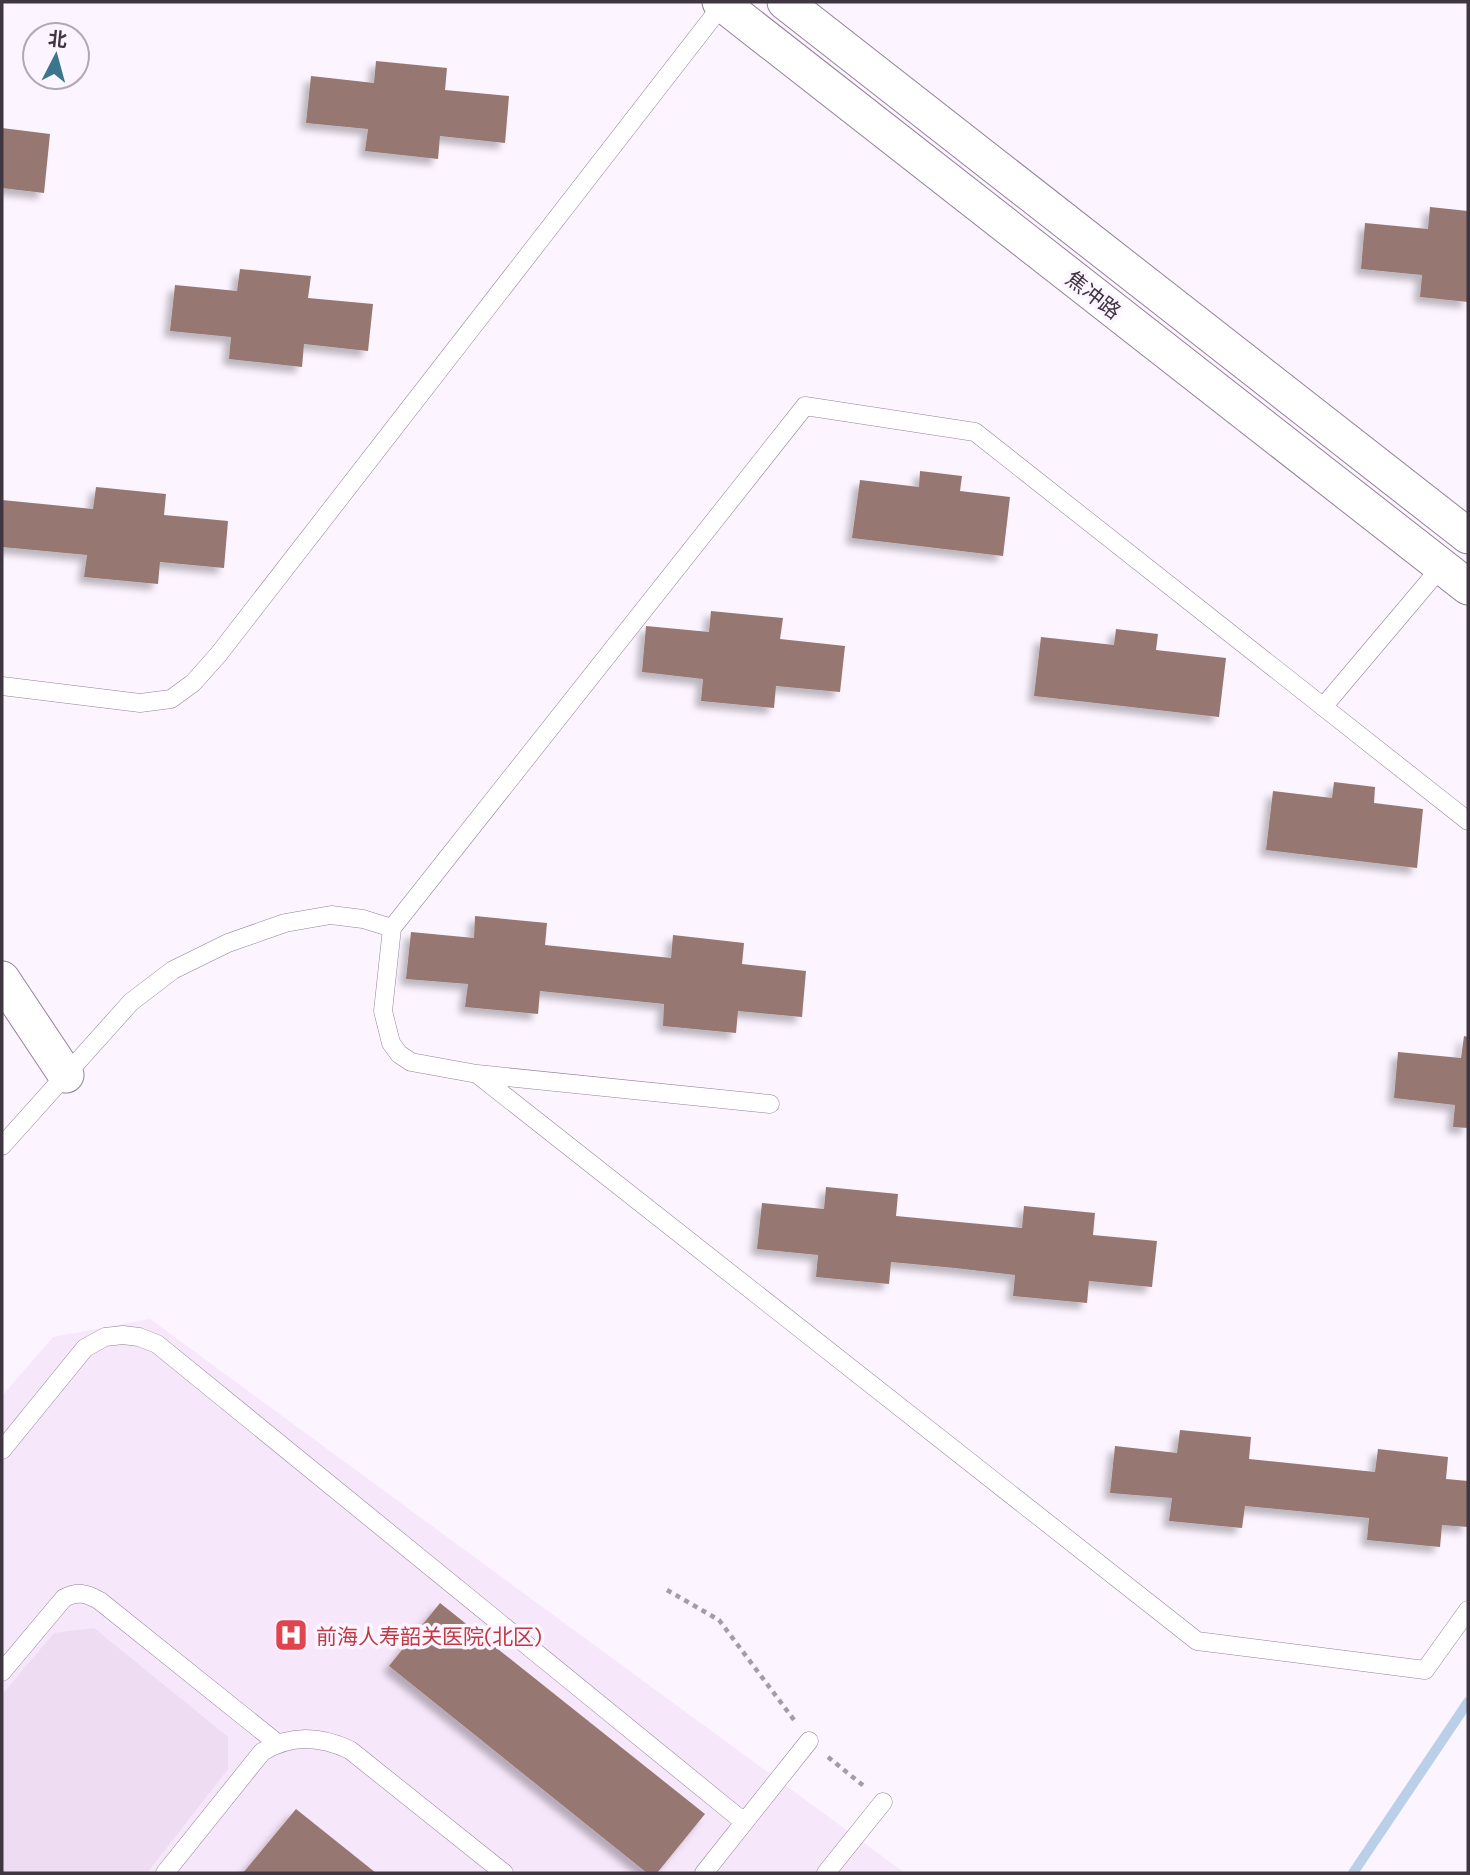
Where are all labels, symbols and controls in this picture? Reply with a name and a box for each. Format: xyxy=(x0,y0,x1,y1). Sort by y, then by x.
north arrow xyxy=(21,21,91,91)
text: 北 xyxy=(47,26,68,51)
street label: 焦冲路 xyxy=(1061,265,1127,323)
hospital icon: 前海人寿韶关医院(北区) xyxy=(272,1616,310,1654)
place label: 前海人寿韶关医院(北区) xyxy=(316,1623,542,1648)

